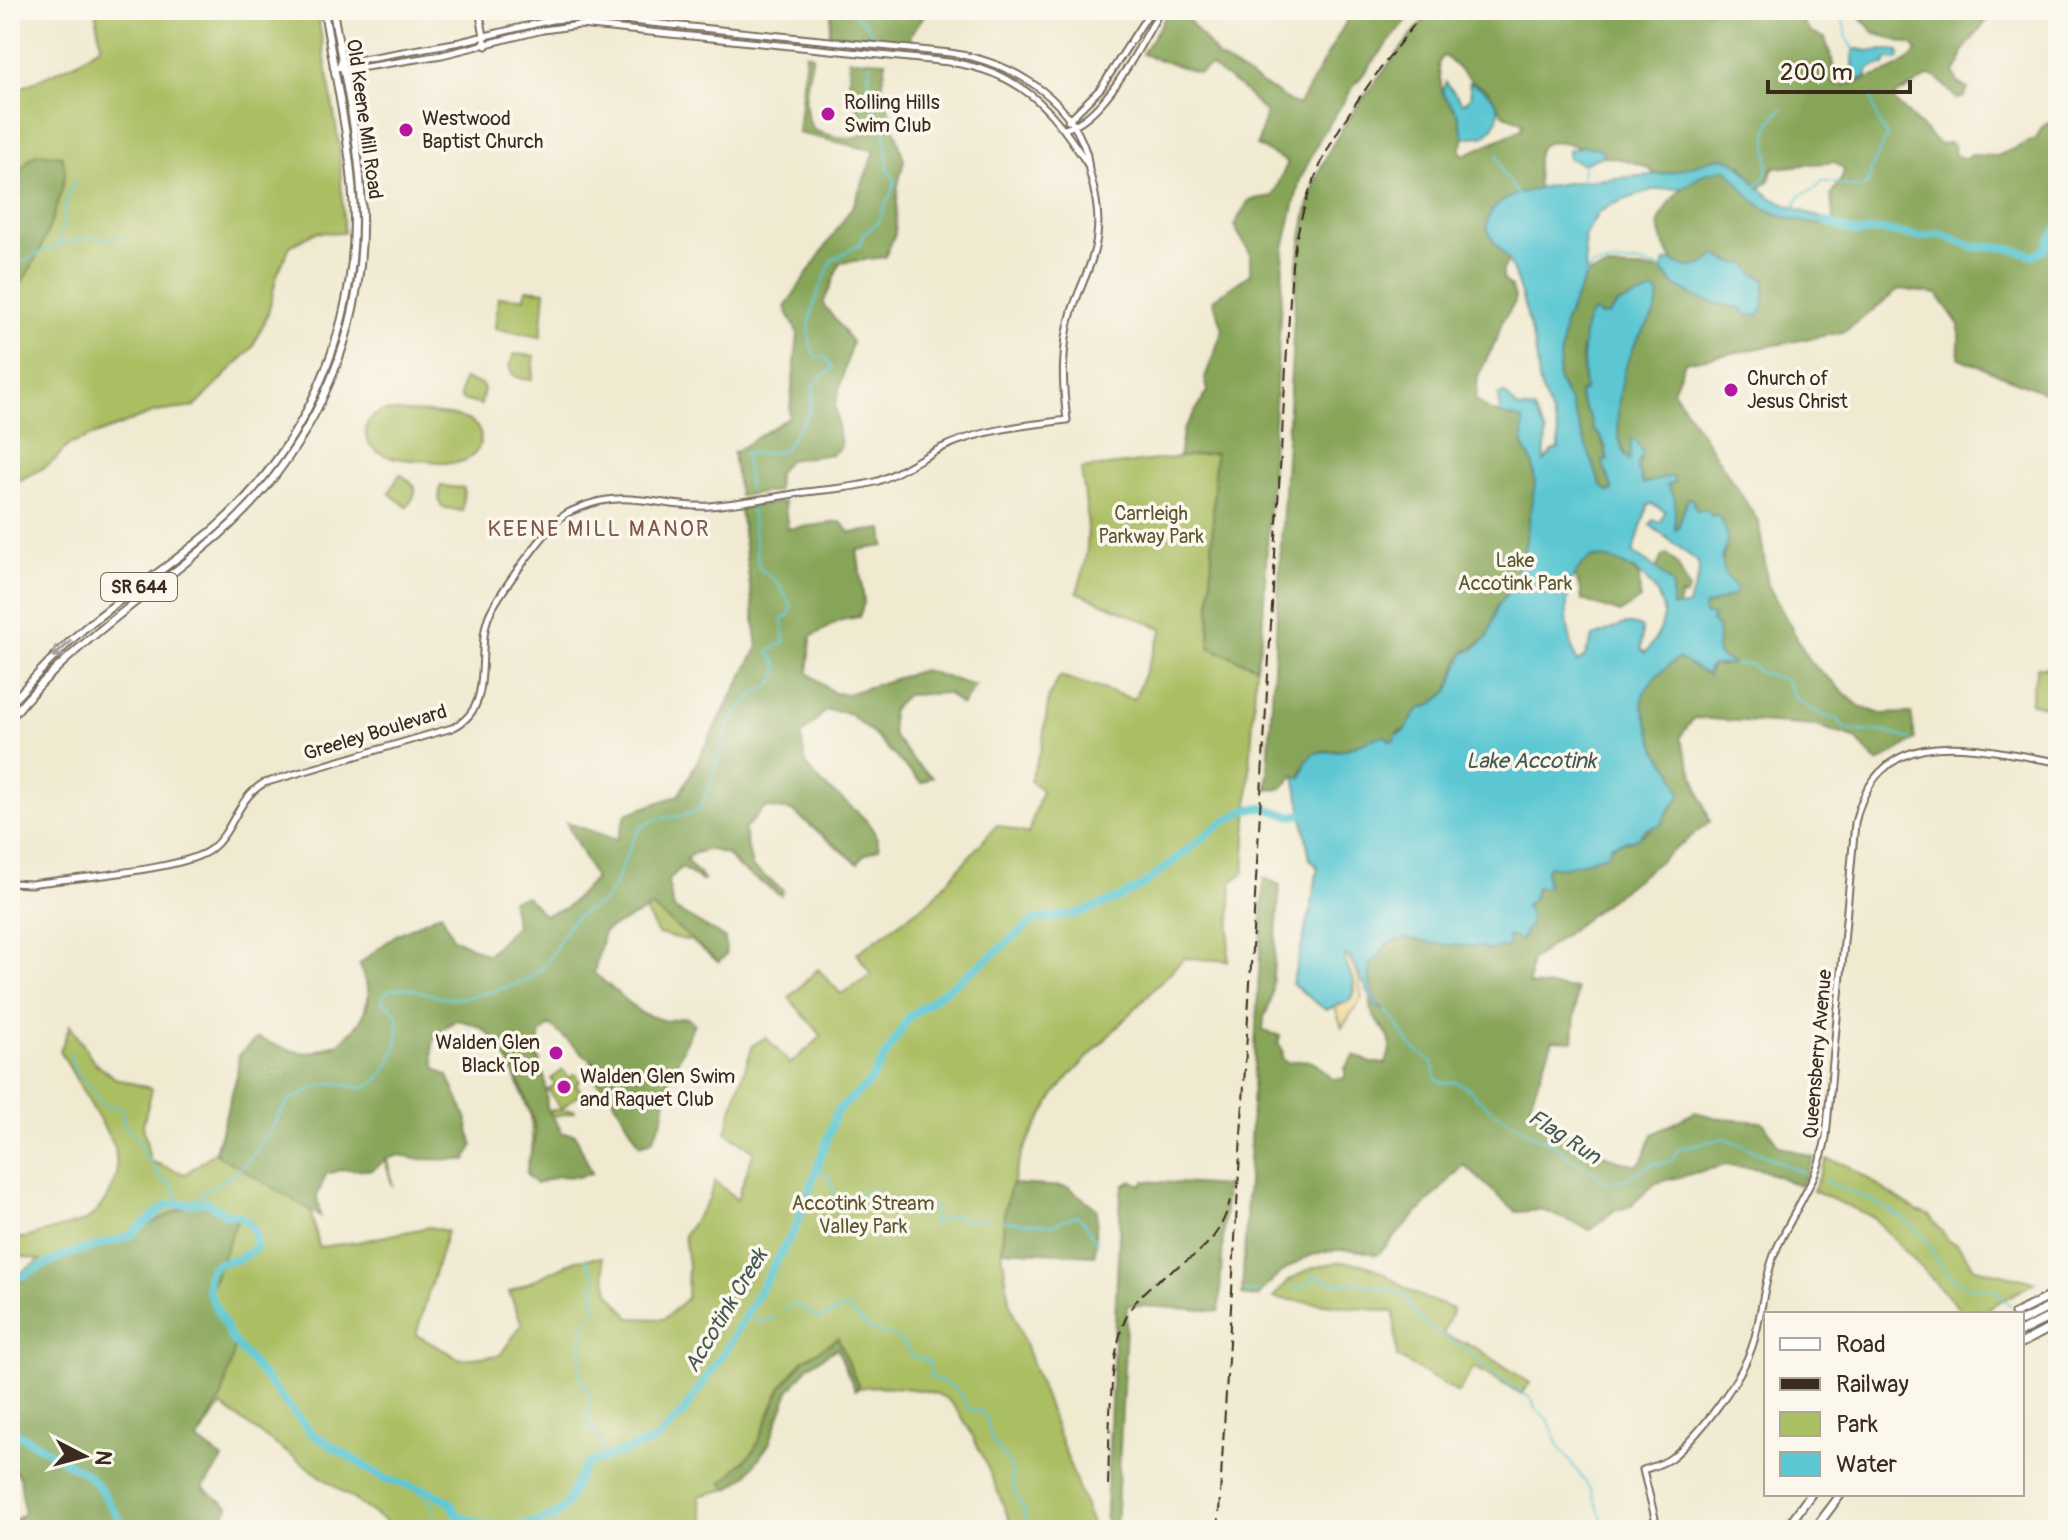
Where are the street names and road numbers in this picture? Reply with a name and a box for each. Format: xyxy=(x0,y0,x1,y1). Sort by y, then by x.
street label: Old Keene Mill Road xyxy=(341,37,388,201)
road number: SR 644 xyxy=(101,573,177,601)
street label: Greeley Boulevard xyxy=(300,699,450,766)
street label: Queensberry Avenue xyxy=(1798,968,1837,1140)

